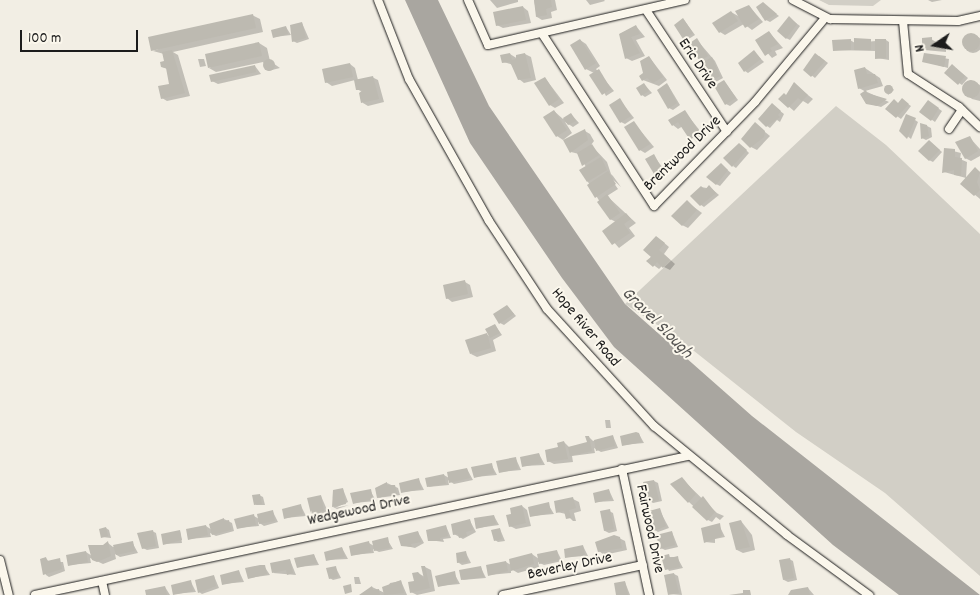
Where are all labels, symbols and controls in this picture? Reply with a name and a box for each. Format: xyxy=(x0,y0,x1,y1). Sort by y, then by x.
scale bar xyxy=(22,20,140,52)
north arrow xyxy=(910,20,960,70)
text: 100 m xyxy=(28,28,61,50)
street label: Eric Drive xyxy=(673,35,721,93)
text: N xyxy=(910,43,931,54)
street label: Brentwood Drive xyxy=(640,112,726,196)
water label: Gravel Slough xyxy=(616,284,696,364)
street label: Hope River Road xyxy=(546,285,624,371)
street label: Fairwood Drive xyxy=(630,483,668,575)
street label: Wedgewood Drive xyxy=(306,491,412,531)
street label: Beverley Drive xyxy=(526,549,614,585)

